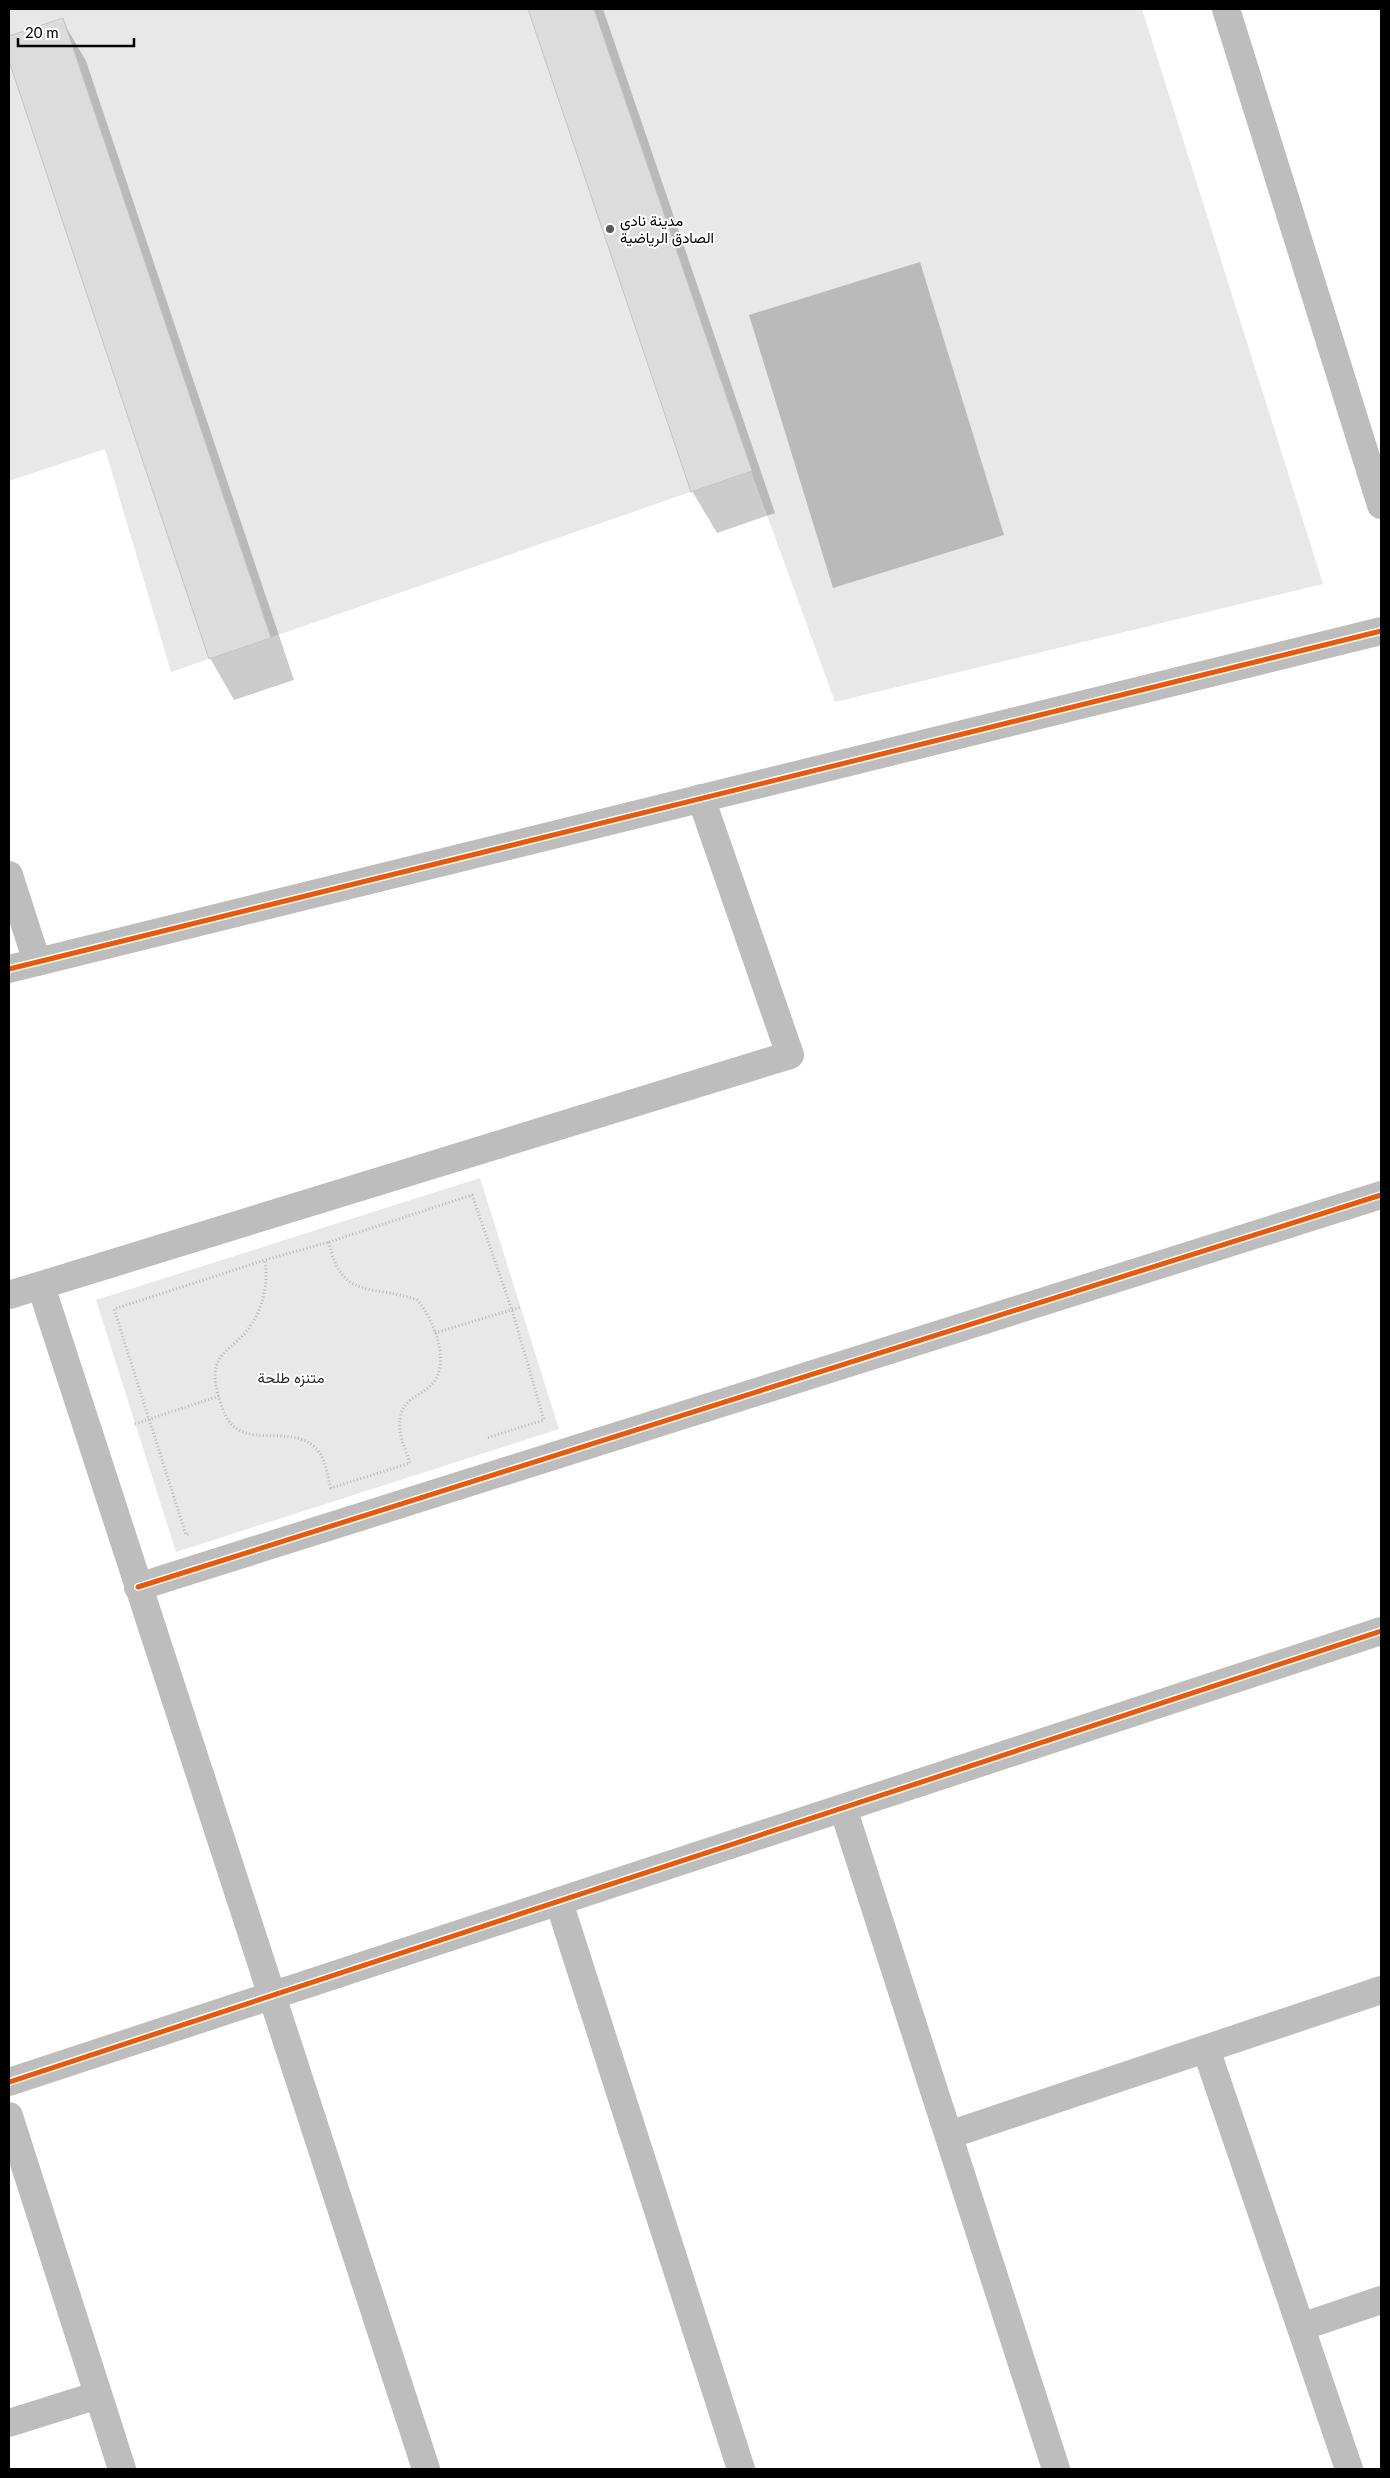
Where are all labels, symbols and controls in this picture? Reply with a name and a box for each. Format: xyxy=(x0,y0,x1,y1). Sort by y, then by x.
scale bar xyxy=(18,15,134,47)
text: 20 m xyxy=(25,23,59,41)
place label: مدينة نادي الصادق الرياضية xyxy=(620,211,714,247)
marker: مدينة نادي الصادق الرياضية xyxy=(604,223,616,235)
park label: متنزه طلحة xyxy=(258,1368,324,1387)

